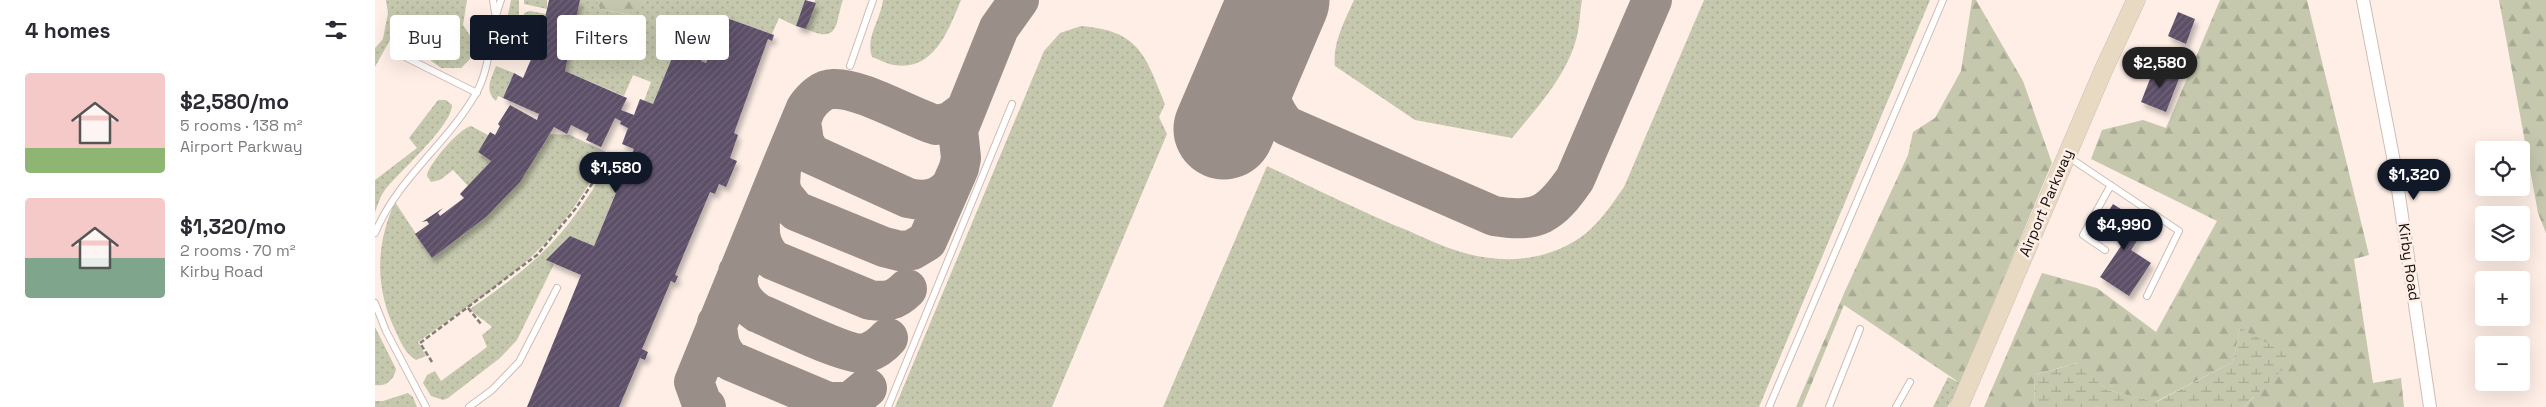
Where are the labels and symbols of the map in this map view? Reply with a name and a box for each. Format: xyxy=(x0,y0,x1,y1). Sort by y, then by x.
pin: $2,580 xyxy=(2119,46,2201,89)
street label: Airport Parkway xyxy=(2014,146,2077,259)
pin: $1,580 xyxy=(575,152,657,194)
pin: $1,320 xyxy=(2373,158,2455,201)
pin: $4,990 xyxy=(2083,208,2165,251)
street label: Kirby Road xyxy=(2395,222,2424,302)

